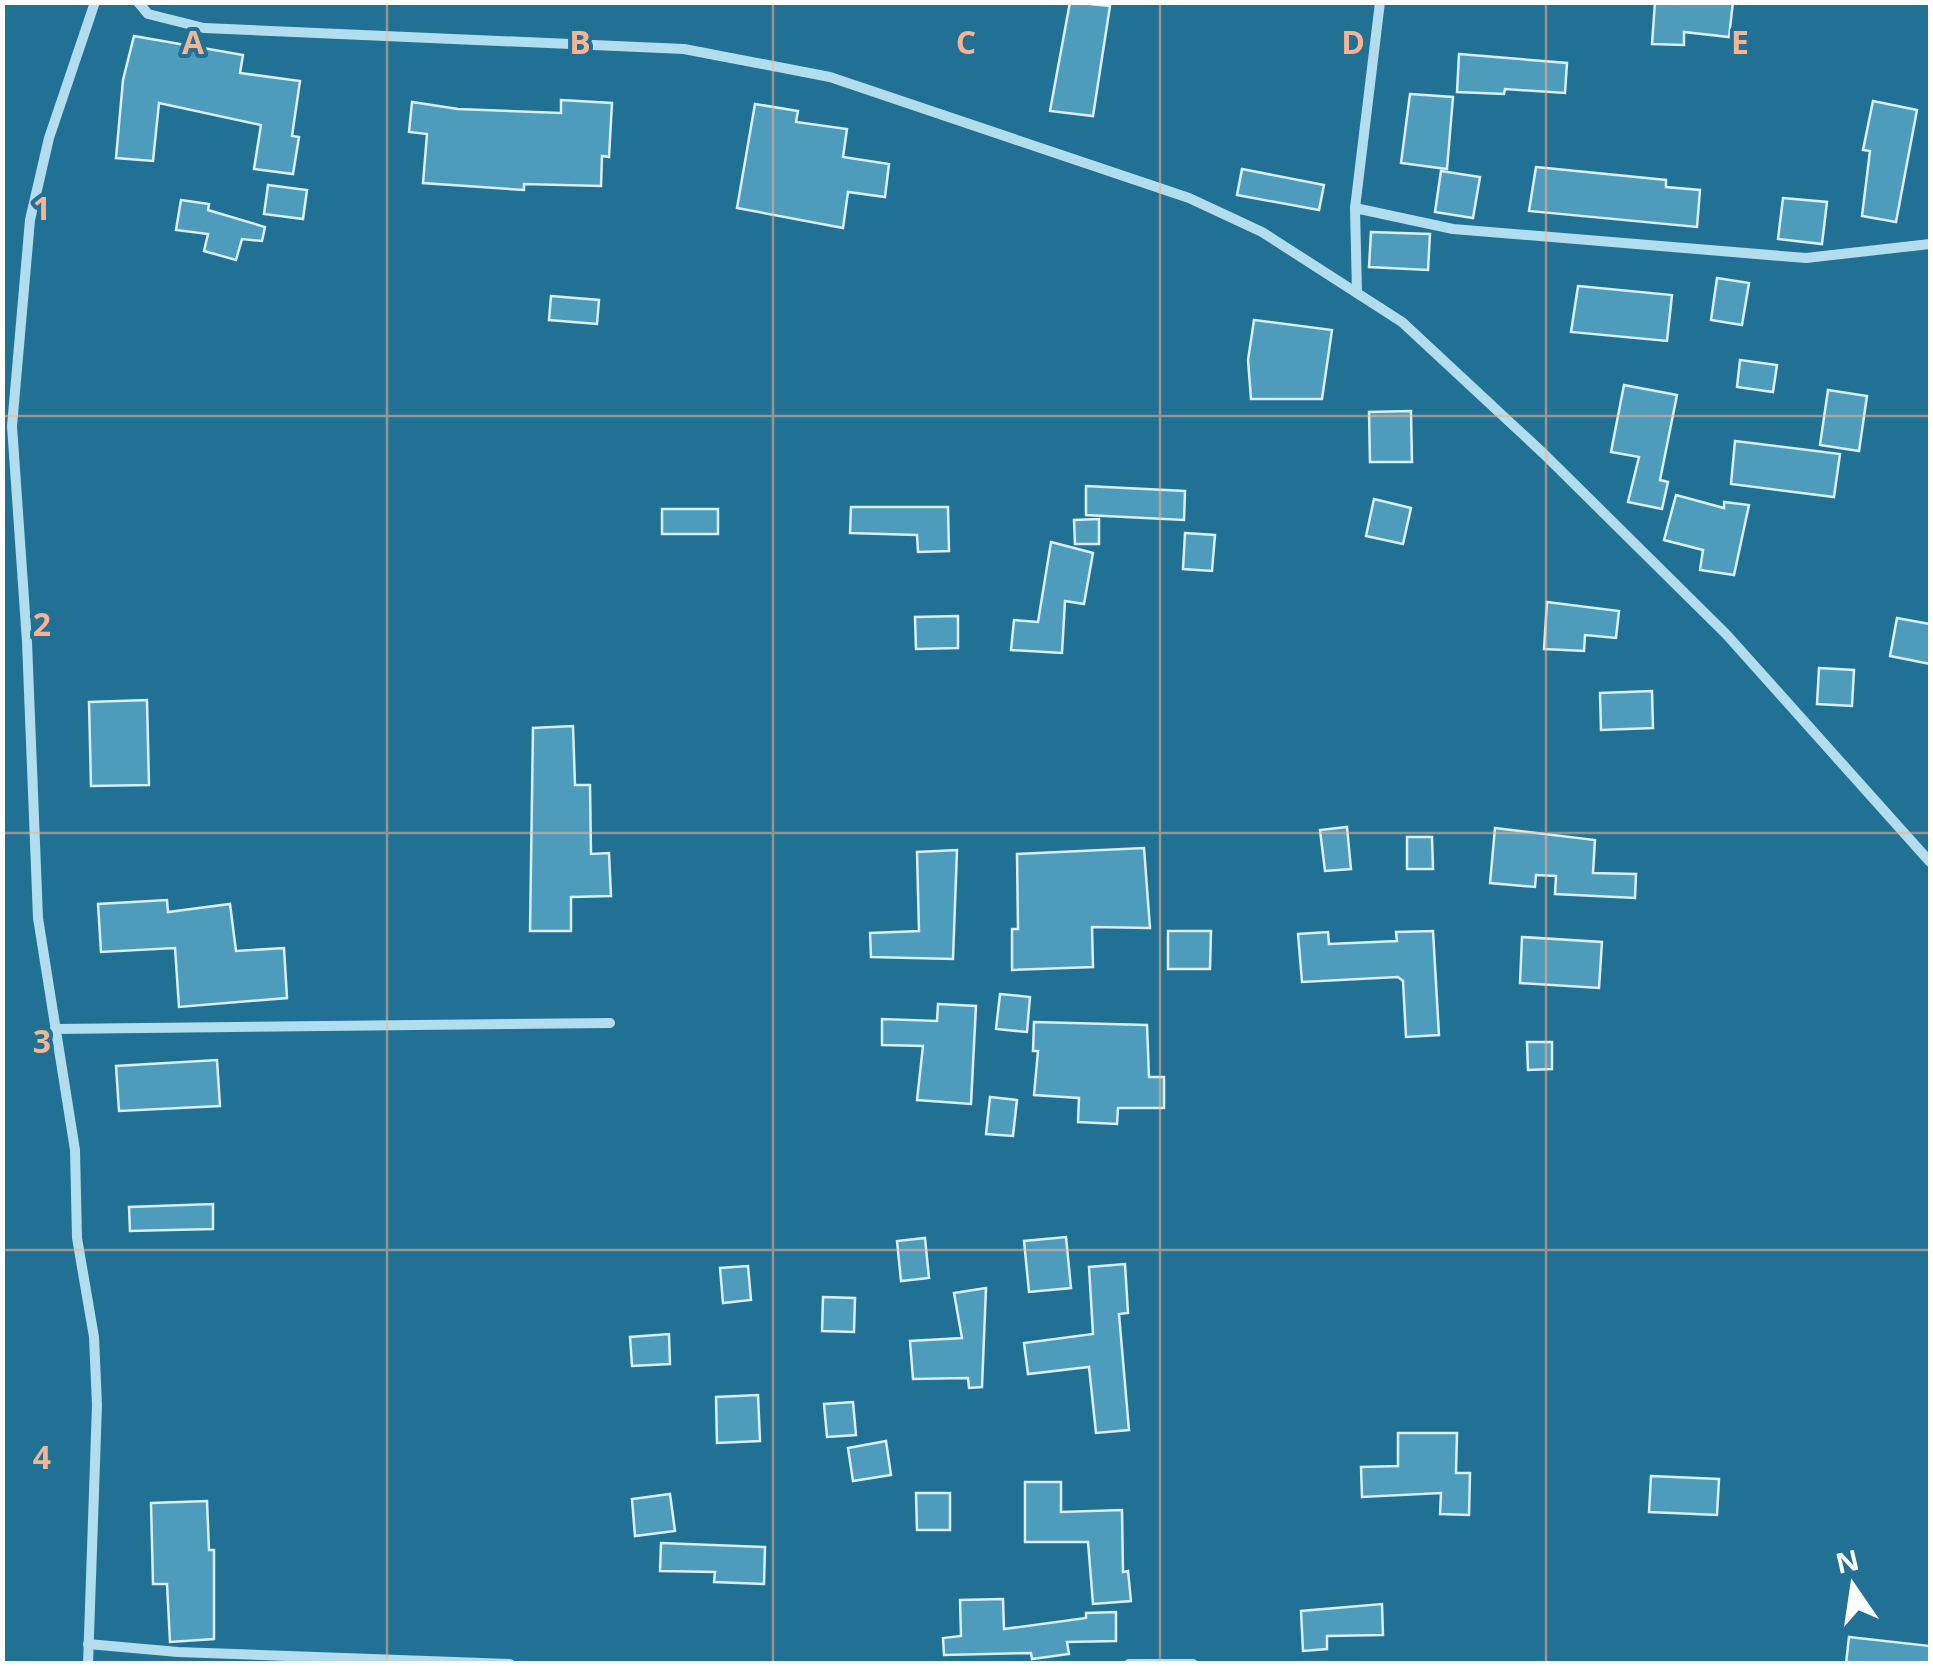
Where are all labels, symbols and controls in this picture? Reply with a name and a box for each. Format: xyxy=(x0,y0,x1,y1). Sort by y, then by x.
text: A xyxy=(182,20,205,63)
text: B xyxy=(569,20,591,63)
text: C xyxy=(956,20,976,63)
text: D xyxy=(1341,20,1365,63)
text: E xyxy=(1731,20,1749,63)
text: 1 xyxy=(33,186,51,229)
text: 2 xyxy=(33,602,51,645)
text: 3 xyxy=(33,1019,51,1062)
text: 4 xyxy=(33,1435,51,1478)
north arrow xyxy=(1803,1536,1903,1636)
text: N xyxy=(1832,1540,1863,1582)

